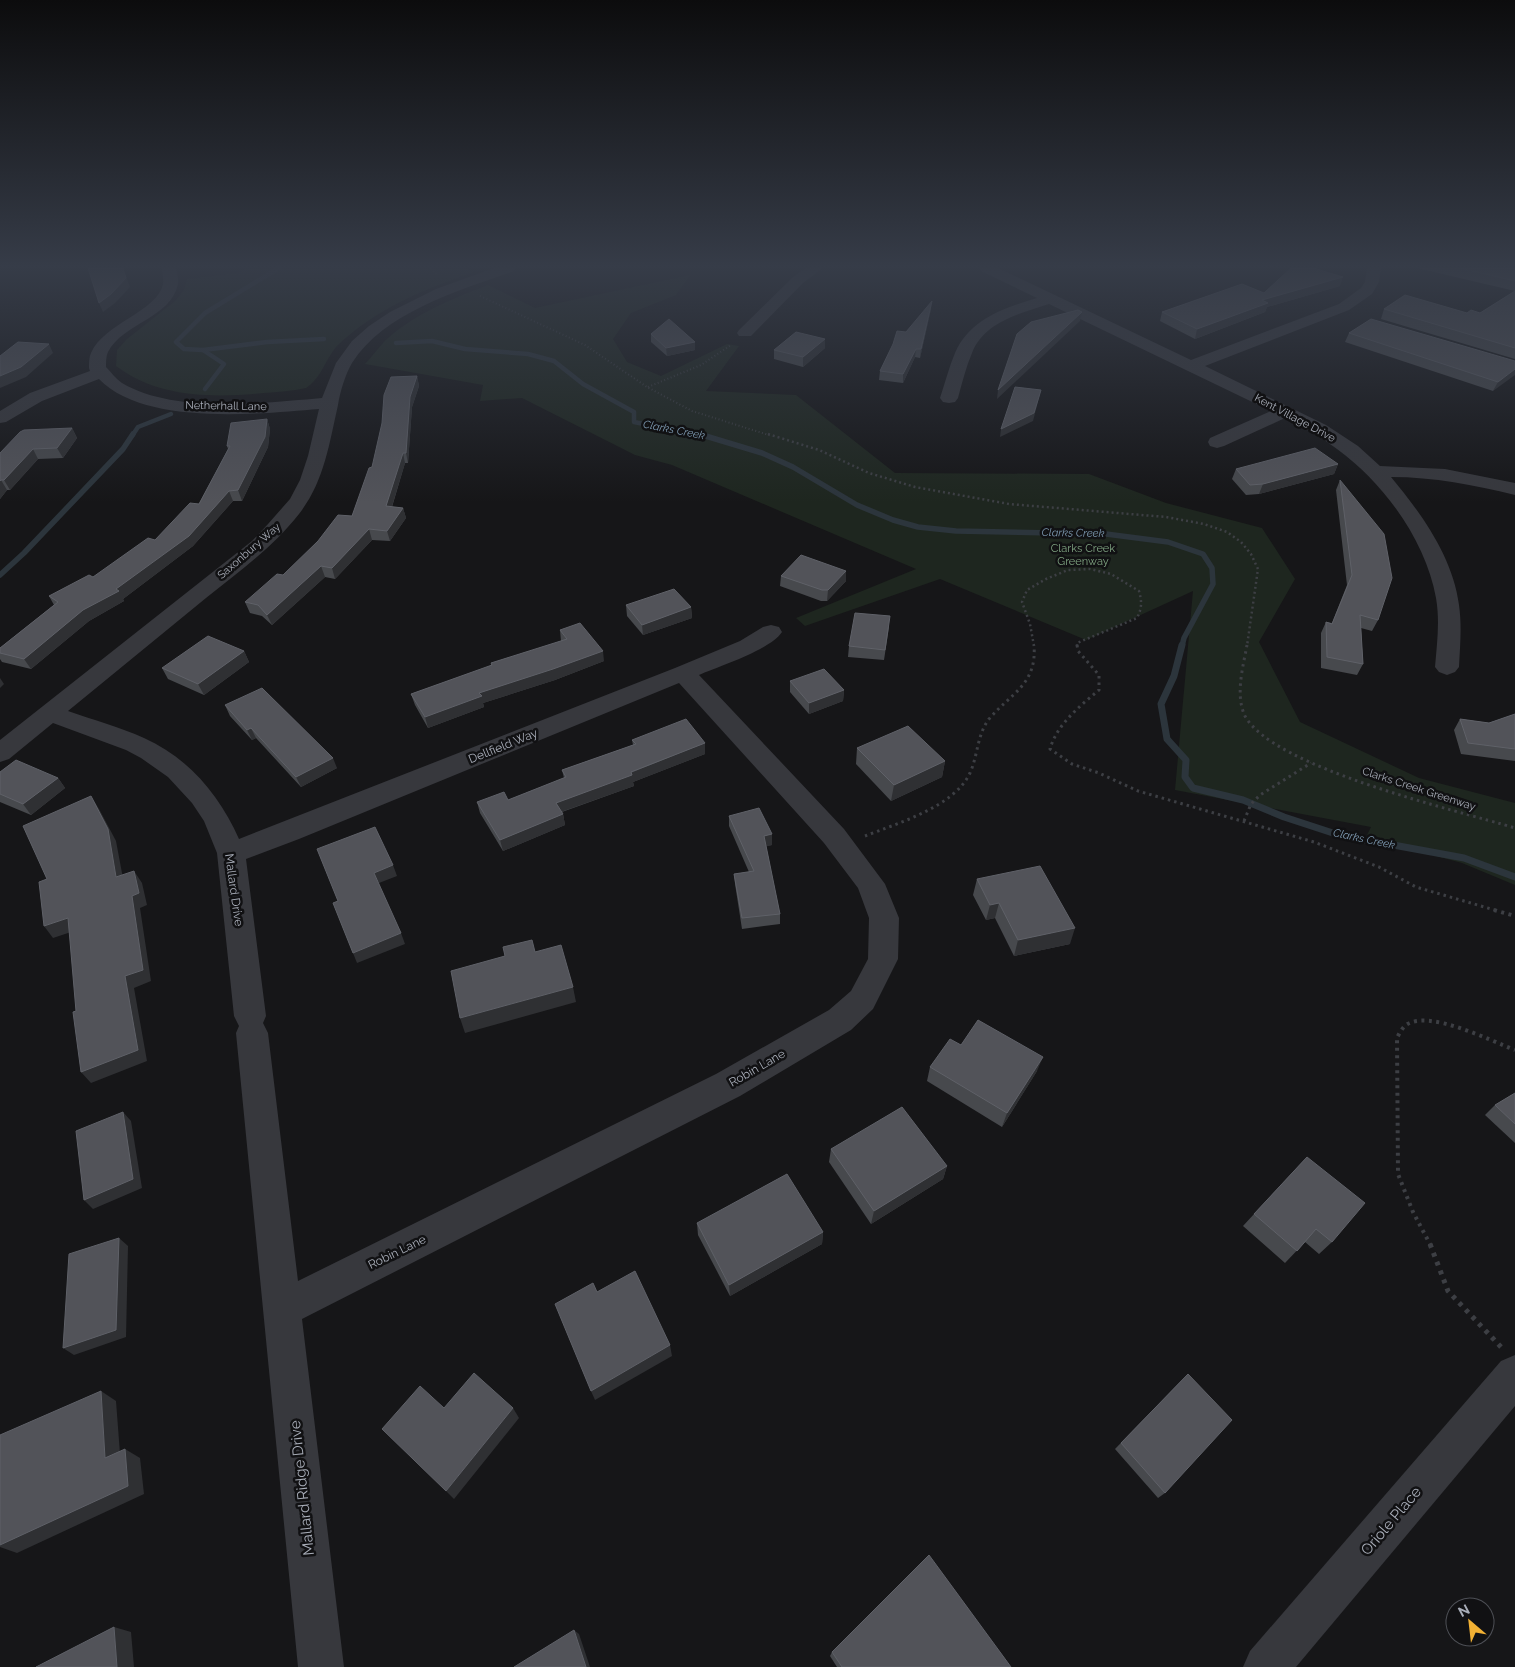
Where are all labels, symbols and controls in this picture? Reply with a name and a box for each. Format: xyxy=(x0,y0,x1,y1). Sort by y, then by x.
street label: Kent Village Drive xyxy=(1252,391,1338,445)
street label: Netherhall Lane xyxy=(185,399,267,413)
water label: Clarks Creek xyxy=(642,418,706,442)
street label: Saxonbury Way xyxy=(215,520,283,582)
water label: Clarks Creek xyxy=(1042,526,1105,540)
park label: Clarks Creek Greenway xyxy=(1051,542,1115,568)
street label: Dellfield Way xyxy=(466,726,540,766)
street label: Clarks Creek Greenway xyxy=(1361,765,1477,813)
water label: Clarks Creek xyxy=(1332,826,1396,852)
street label: Mallard Drive xyxy=(222,853,246,927)
street label: Robin Lane xyxy=(726,1046,788,1090)
street label: Robin Lane xyxy=(366,1232,428,1272)
street label: Mallard Ridge Drive xyxy=(286,1419,318,1556)
street label: Oriole Place xyxy=(1357,1483,1425,1559)
north arrow xyxy=(1445,1597,1495,1647)
text: N xyxy=(1455,1601,1472,1620)

